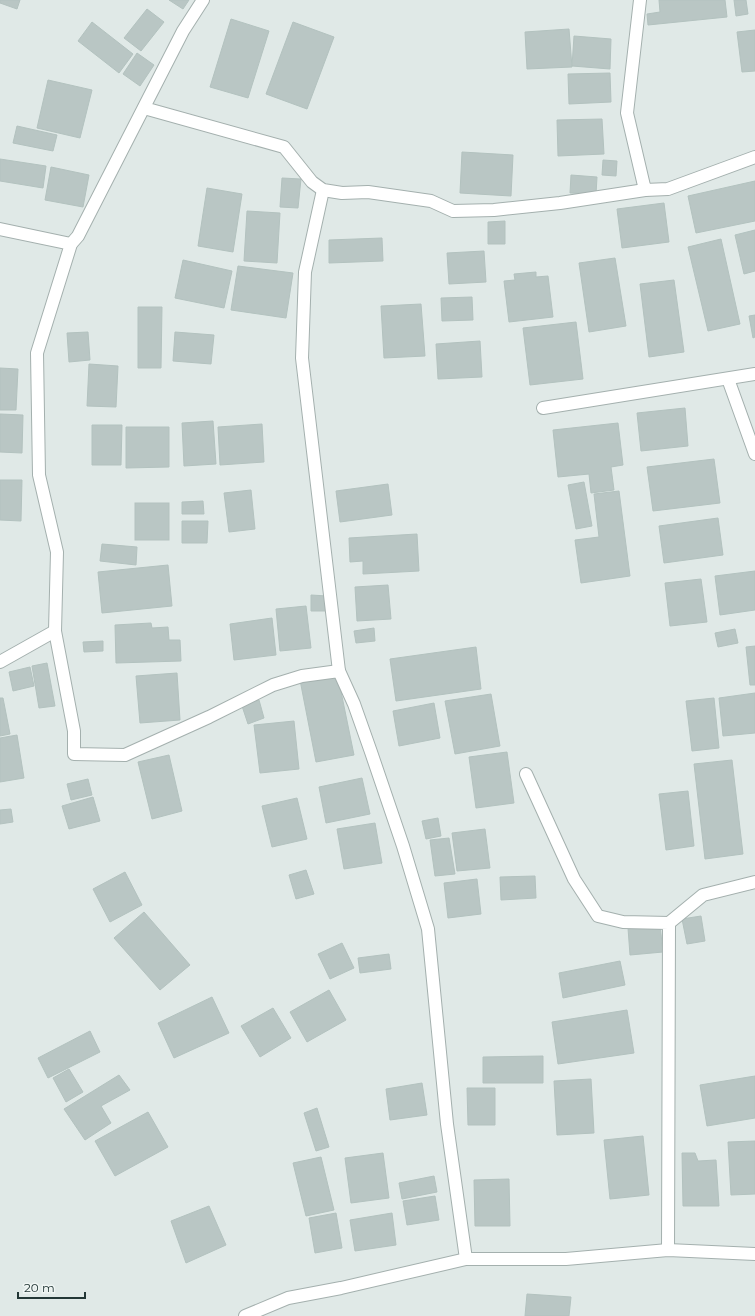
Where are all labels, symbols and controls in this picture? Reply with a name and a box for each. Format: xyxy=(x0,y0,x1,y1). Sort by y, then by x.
scale bar xyxy=(18,1274,85,1300)
text: 20 m xyxy=(24,1280,55,1295)

